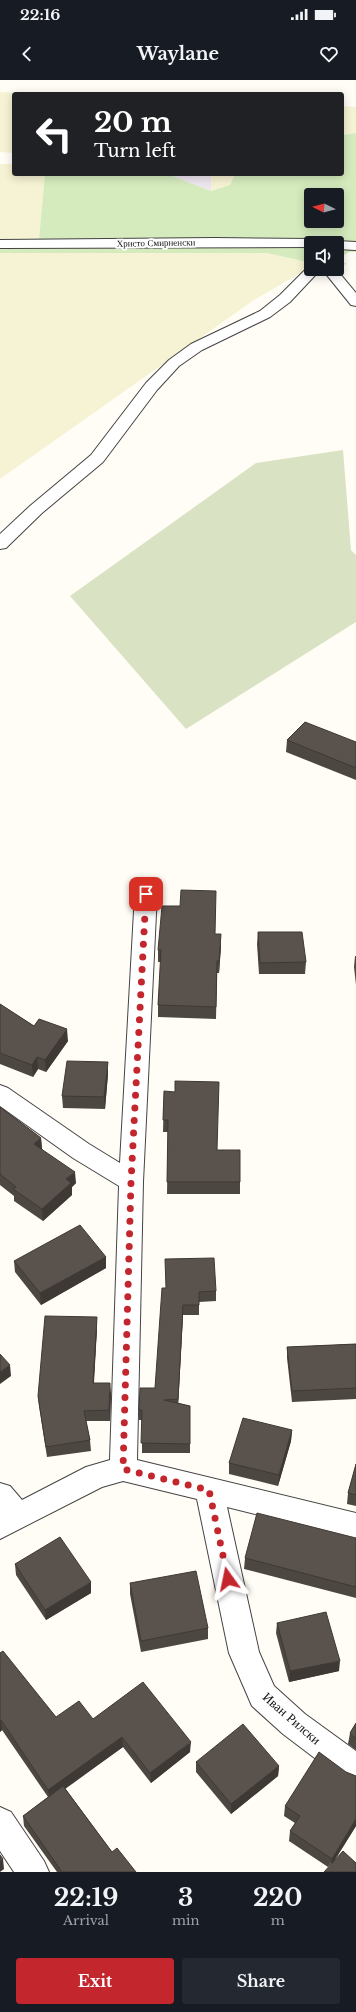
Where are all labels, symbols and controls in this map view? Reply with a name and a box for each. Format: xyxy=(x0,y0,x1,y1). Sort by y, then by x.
text: 22:16 xyxy=(20,5,60,24)
icon: back xyxy=(16,43,38,65)
text: Waylane xyxy=(137,43,219,65)
icon: heart xyxy=(318,43,340,65)
text: 20 m xyxy=(94,105,172,140)
icon: left xyxy=(28,108,80,160)
text: Turn left xyxy=(94,140,176,162)
north arrow xyxy=(304,188,344,228)
map controls xyxy=(304,188,344,276)
street label: Христо Смирненски xyxy=(117,236,196,249)
button: sound xyxy=(304,236,344,276)
pin xyxy=(129,877,163,911)
icon: arrive xyxy=(135,883,157,905)
position arrow xyxy=(207,1558,249,1600)
street label: Иван Рилски xyxy=(259,1688,324,1748)
text: 22:19 xyxy=(54,1883,118,1912)
text: 3 xyxy=(178,1883,193,1912)
text: 220 xyxy=(253,1883,302,1912)
text: Arrival xyxy=(63,1912,109,1929)
text: min xyxy=(172,1912,199,1929)
text: m xyxy=(271,1912,285,1929)
button: Exit xyxy=(16,1958,174,2004)
button: Share xyxy=(182,1958,340,2004)

